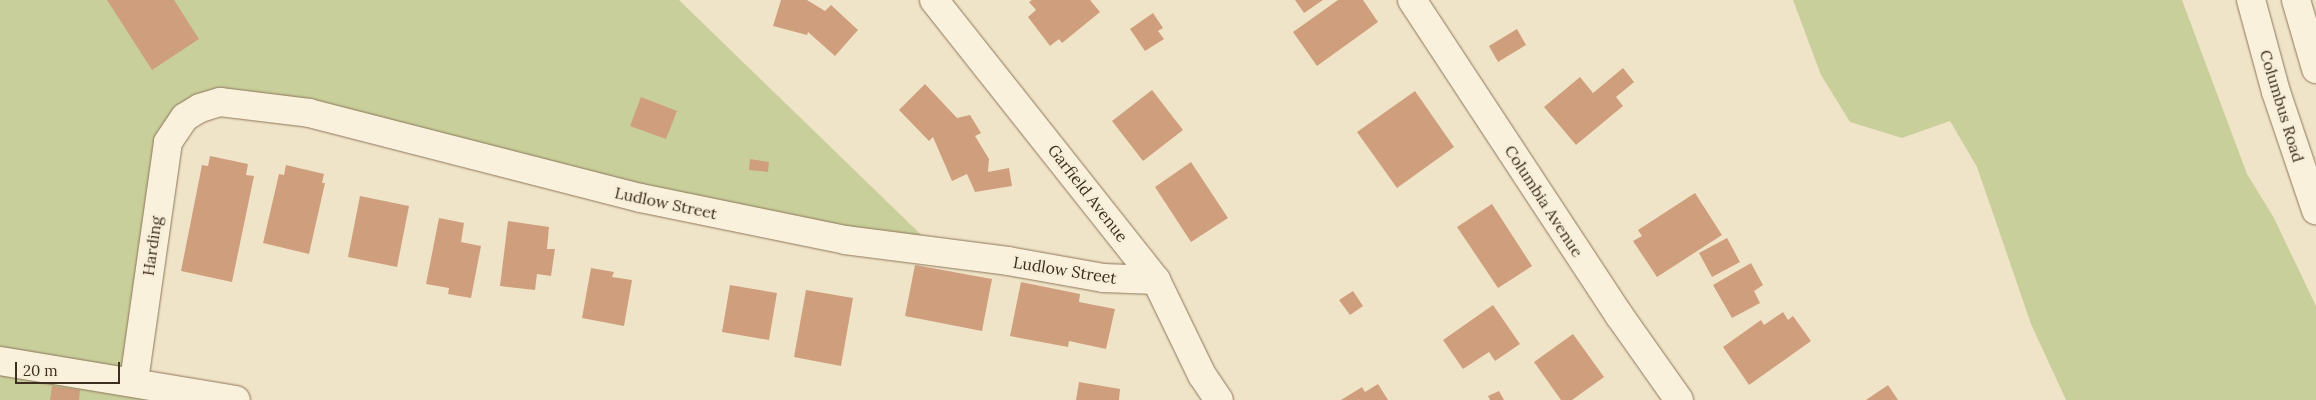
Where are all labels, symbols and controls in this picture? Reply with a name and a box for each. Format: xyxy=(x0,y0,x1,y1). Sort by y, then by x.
street label: Columbus Road xyxy=(2256,48,2308,164)
street label: Garfield Avenue xyxy=(1044,140,1132,246)
street label: Columbia Avenue xyxy=(1501,142,1587,260)
street label: Ludlow Street xyxy=(613,183,719,223)
street label: Harding xyxy=(138,215,166,277)
street label: Ludlow Street xyxy=(1012,252,1118,288)
scale bar xyxy=(18,352,122,384)
text: 20 m xyxy=(23,361,58,380)

